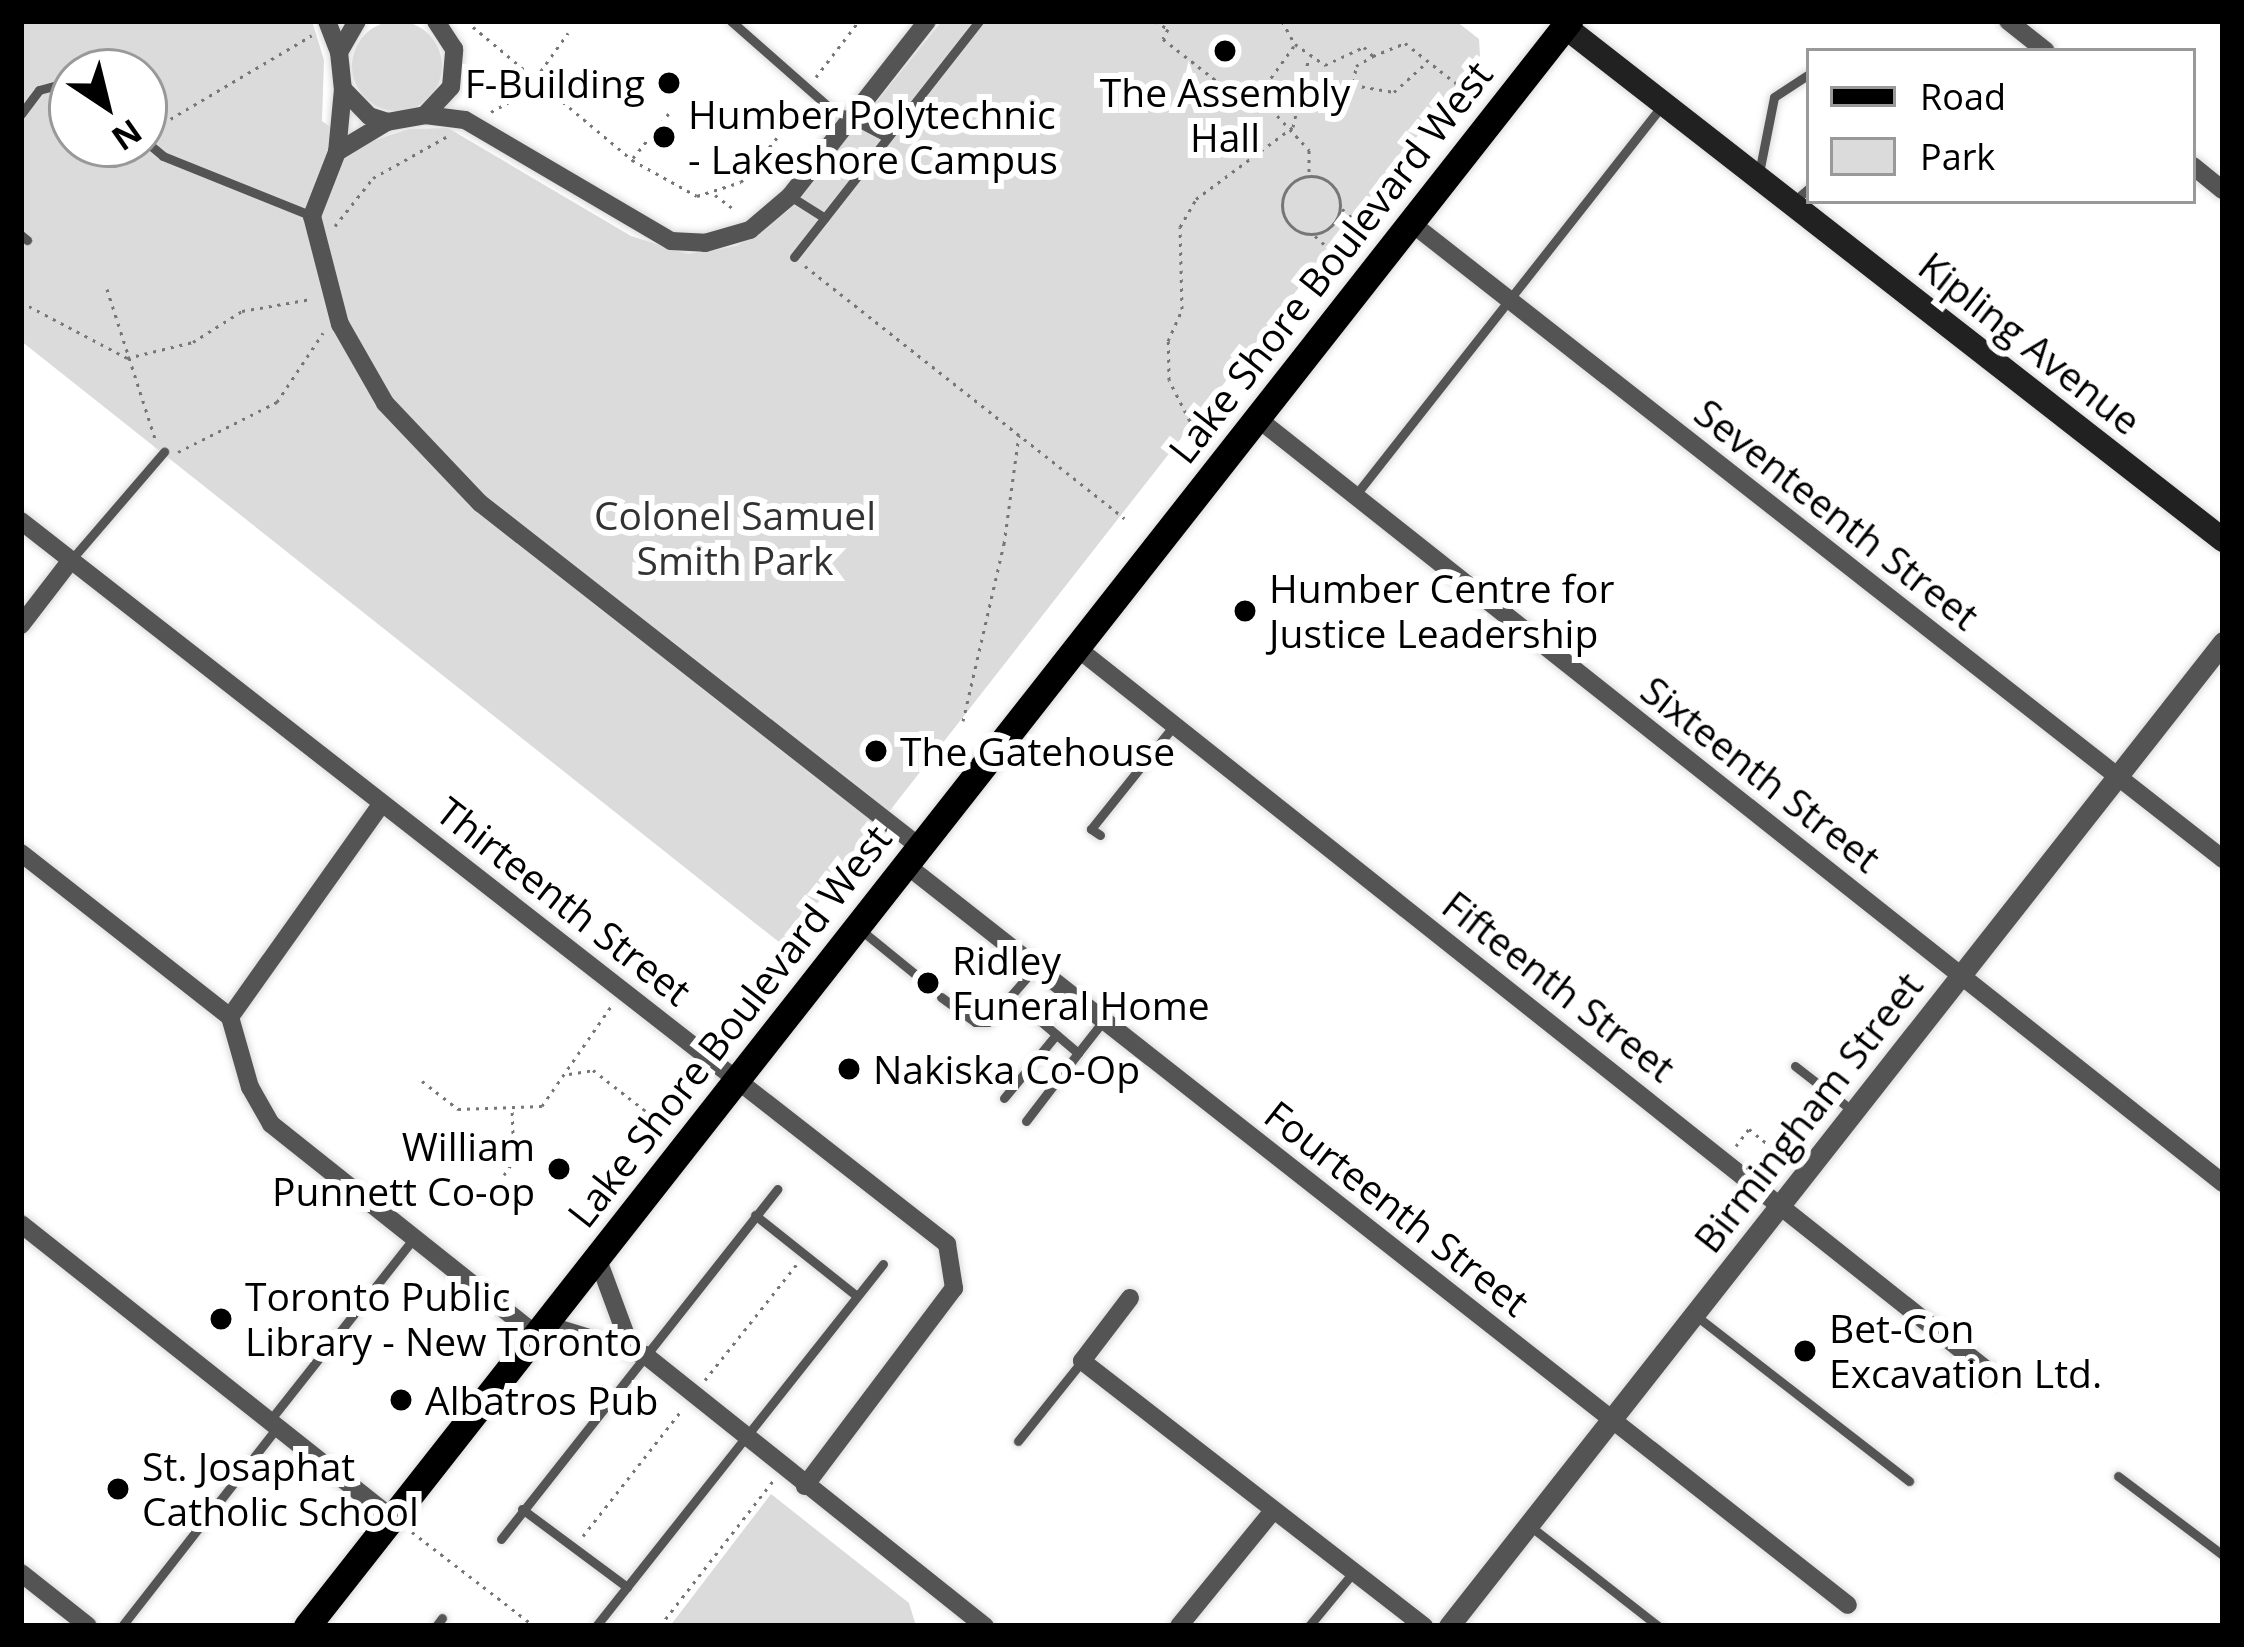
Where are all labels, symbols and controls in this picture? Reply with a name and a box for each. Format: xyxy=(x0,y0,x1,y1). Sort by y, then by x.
marker: The Assembly Hall xyxy=(1212,38,1238,64)
north arrow xyxy=(48,48,168,168)
legend xyxy=(1806,48,2196,204)
street label: Lake Shore Boulevard West xyxy=(1159,52,1501,472)
place label: F-Building xyxy=(465,60,645,106)
marker: F-Building xyxy=(656,70,682,96)
place label: The Assembly Hall xyxy=(1100,70,1350,161)
text: Road xyxy=(1920,72,2006,121)
place label: Humber Polytechnic - Lakeshore Campus xyxy=(688,92,1058,183)
text: N xyxy=(103,109,151,162)
marker: Humber Polytechnic - Lakeshore Campus xyxy=(651,124,677,150)
text: Park xyxy=(1920,132,1995,181)
street label: Kipling Avenue xyxy=(1910,242,2150,444)
street label: Seventeenth Street xyxy=(1686,389,1988,639)
park label: Colonel Samuel Smith Park xyxy=(594,493,876,584)
place label: Humber Centre for Justice Leadership xyxy=(1269,566,1614,657)
marker: Humber Centre for Justice Leadership xyxy=(1232,598,1258,624)
street label: Sixteenth Street xyxy=(1632,666,1890,882)
place label: The Gatehouse xyxy=(900,728,1175,774)
marker: The Gatehouse xyxy=(863,738,889,764)
street label: Thirteenth Street xyxy=(428,787,700,1015)
street label: Lake Shore Boulevard West xyxy=(558,816,900,1236)
street label: Fifteenth Street xyxy=(1434,881,1684,1091)
place label: Ridley Funeral Home xyxy=(952,938,1210,1029)
street label: Birmingham Street xyxy=(1684,963,1932,1261)
marker: Ridley Funeral Home xyxy=(915,970,941,996)
place label: Nakiska Co-Op xyxy=(873,1046,1140,1092)
marker: Nakiska Co-Op xyxy=(836,1056,862,1082)
street label: Fourteenth Street xyxy=(1256,1090,1538,1326)
place label: William Punnett Co-op xyxy=(272,1124,535,1215)
marker: William Punnett Co-op xyxy=(546,1156,572,1182)
place label: Toronto Public Library - New Toronto xyxy=(245,1274,642,1365)
marker: Toronto Public Library - New Toronto xyxy=(208,1306,234,1332)
place label: Bet-Con Excavation Ltd. xyxy=(1829,1306,2102,1397)
marker: Bet-Con Excavation Ltd. xyxy=(1792,1338,1818,1364)
place label: Albatros Pub xyxy=(425,1377,658,1423)
marker: Albatros Pub xyxy=(388,1387,414,1413)
place label: St. Josaphat Catholic School xyxy=(142,1444,419,1535)
marker: St. Josaphat Catholic School xyxy=(105,1476,131,1502)

